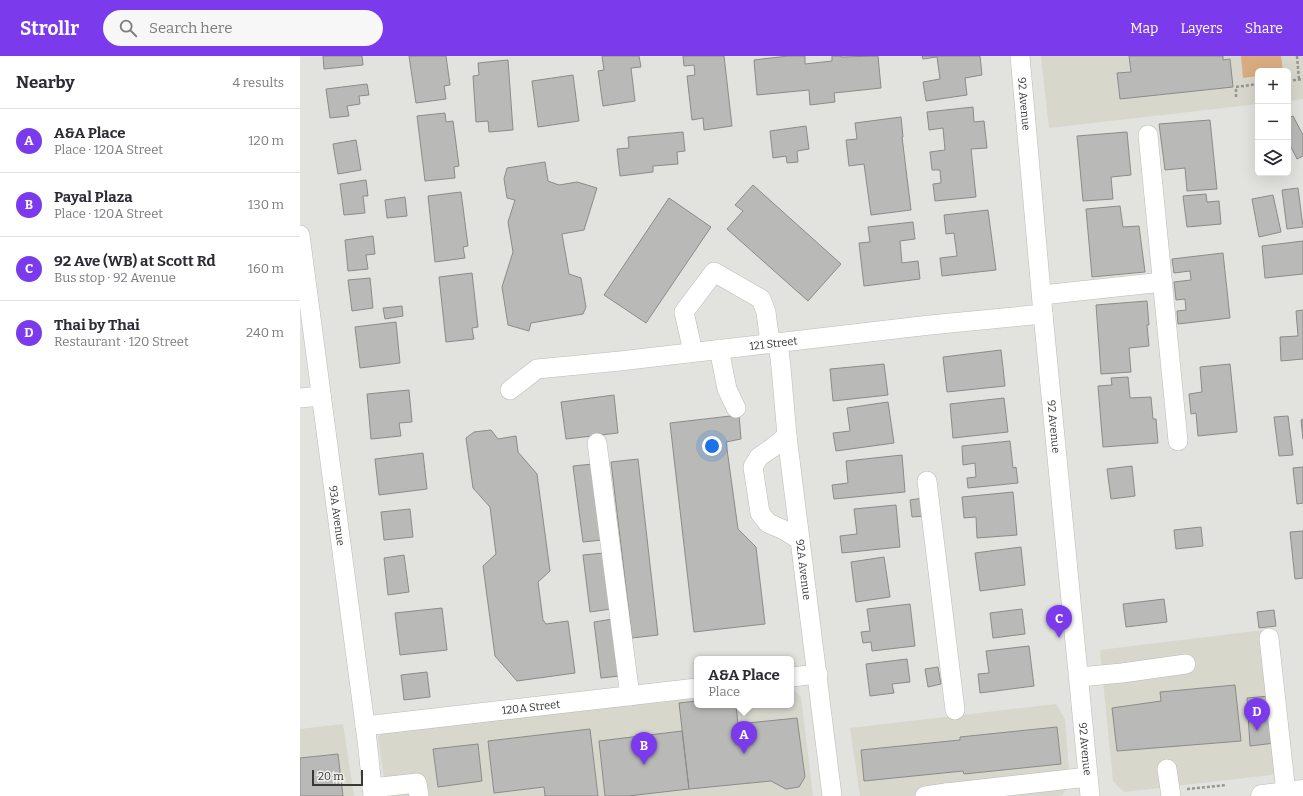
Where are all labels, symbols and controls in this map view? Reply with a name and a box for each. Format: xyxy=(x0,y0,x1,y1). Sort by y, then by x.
search box xyxy=(103,10,383,46)
text: Strollr xyxy=(20,17,79,40)
icon: search xyxy=(117,17,139,39)
text: Search here xyxy=(149,19,232,37)
text: Map xyxy=(1130,20,1158,37)
text: Layers xyxy=(1180,20,1223,37)
text: Share xyxy=(1245,20,1283,37)
map controls xyxy=(1255,68,1291,176)
button: + xyxy=(1255,68,1291,104)
text: Nearby xyxy=(16,72,75,93)
text: 4 results xyxy=(232,75,284,90)
street label: 92 Avenue xyxy=(1015,77,1033,131)
button: − xyxy=(1255,104,1291,140)
text: A&A Place xyxy=(54,124,126,142)
text: A xyxy=(24,133,34,148)
text: 120 m xyxy=(248,133,284,148)
button: layers xyxy=(1255,140,1291,176)
text: Place · 120A Street xyxy=(54,142,163,157)
text: Payal Plaza xyxy=(54,188,133,206)
text: B xyxy=(25,197,33,212)
text: 130 m xyxy=(248,197,284,212)
text: Place · 120A Street xyxy=(54,206,163,221)
text: 92 Ave (WB) at Scott Rd xyxy=(54,252,215,270)
text: C xyxy=(25,261,33,276)
text: 160 m xyxy=(248,261,284,276)
text: Bus stop · 92 Avenue xyxy=(54,270,176,285)
text: Thai by Thai xyxy=(54,316,140,334)
text: D xyxy=(24,325,34,340)
text: 240 m xyxy=(246,325,284,340)
text: Restaurant · 120 Street xyxy=(54,334,189,349)
street label: 121 Street xyxy=(749,334,798,352)
street label: 92 Avenue xyxy=(1045,399,1063,454)
your location xyxy=(702,436,722,456)
street label: 93A Avenue xyxy=(327,485,348,547)
street label: 92A Avenue xyxy=(793,538,814,601)
pin: C xyxy=(1046,605,1072,638)
popup xyxy=(694,656,794,708)
text: A&A Place xyxy=(708,666,780,684)
text: Place xyxy=(708,684,740,699)
street label: 120A Street xyxy=(501,697,561,717)
pin: D xyxy=(1244,698,1270,731)
pin: A xyxy=(731,721,757,754)
street label: 92 Avenue xyxy=(1076,722,1094,776)
pin: B xyxy=(631,732,657,765)
scale bar xyxy=(312,768,363,787)
text: 20 m xyxy=(318,770,344,783)

